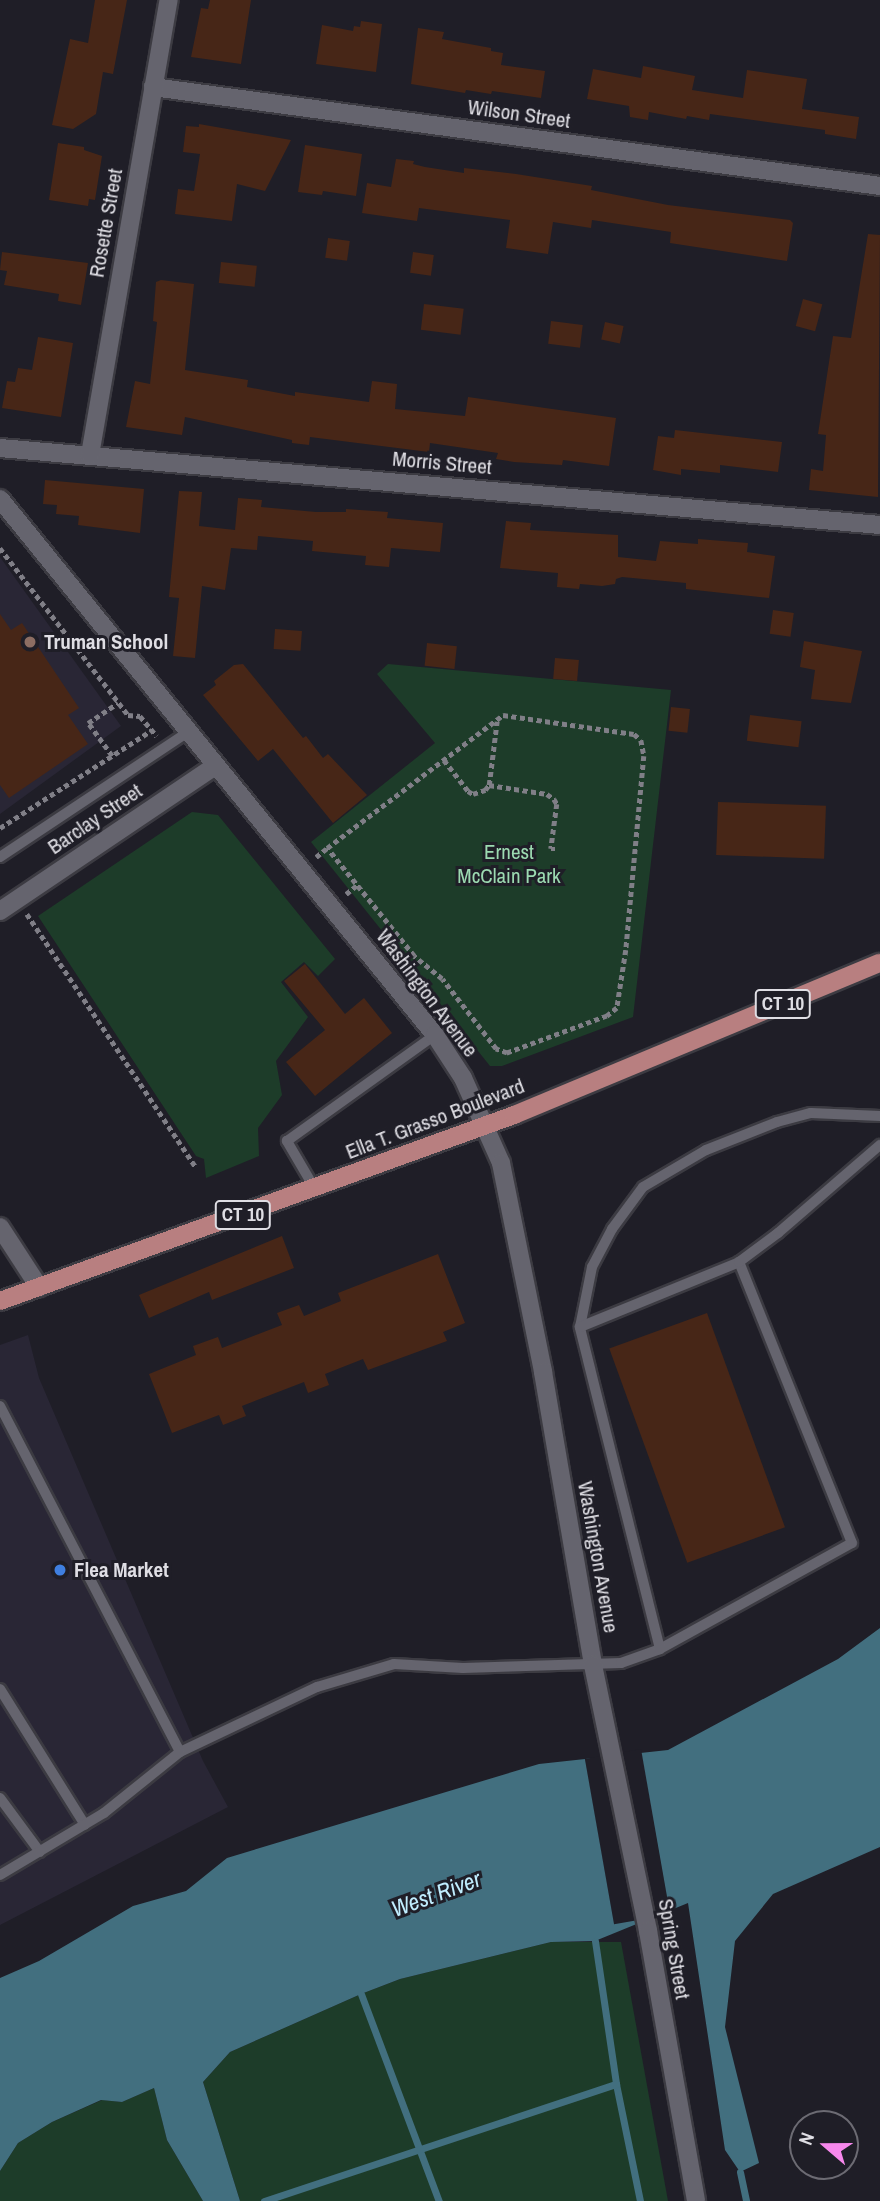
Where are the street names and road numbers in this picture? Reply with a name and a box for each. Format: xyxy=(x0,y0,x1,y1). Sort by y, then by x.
street label: Wilson Street xyxy=(466,94,572,134)
street label: Rosette Street xyxy=(84,167,128,279)
street label: Morris Street xyxy=(391,446,493,480)
street label: Barclay Street xyxy=(43,778,147,860)
street label: Washington Avenue xyxy=(371,924,483,1062)
road number: CT 10 xyxy=(753,988,813,1020)
street label: Ella T. Grasso Boulevard xyxy=(342,1073,528,1165)
road number: CT 10 xyxy=(213,1200,273,1231)
street label: Washington Avenue xyxy=(572,1479,624,1635)
street label: Spring Street xyxy=(653,1897,695,2001)

